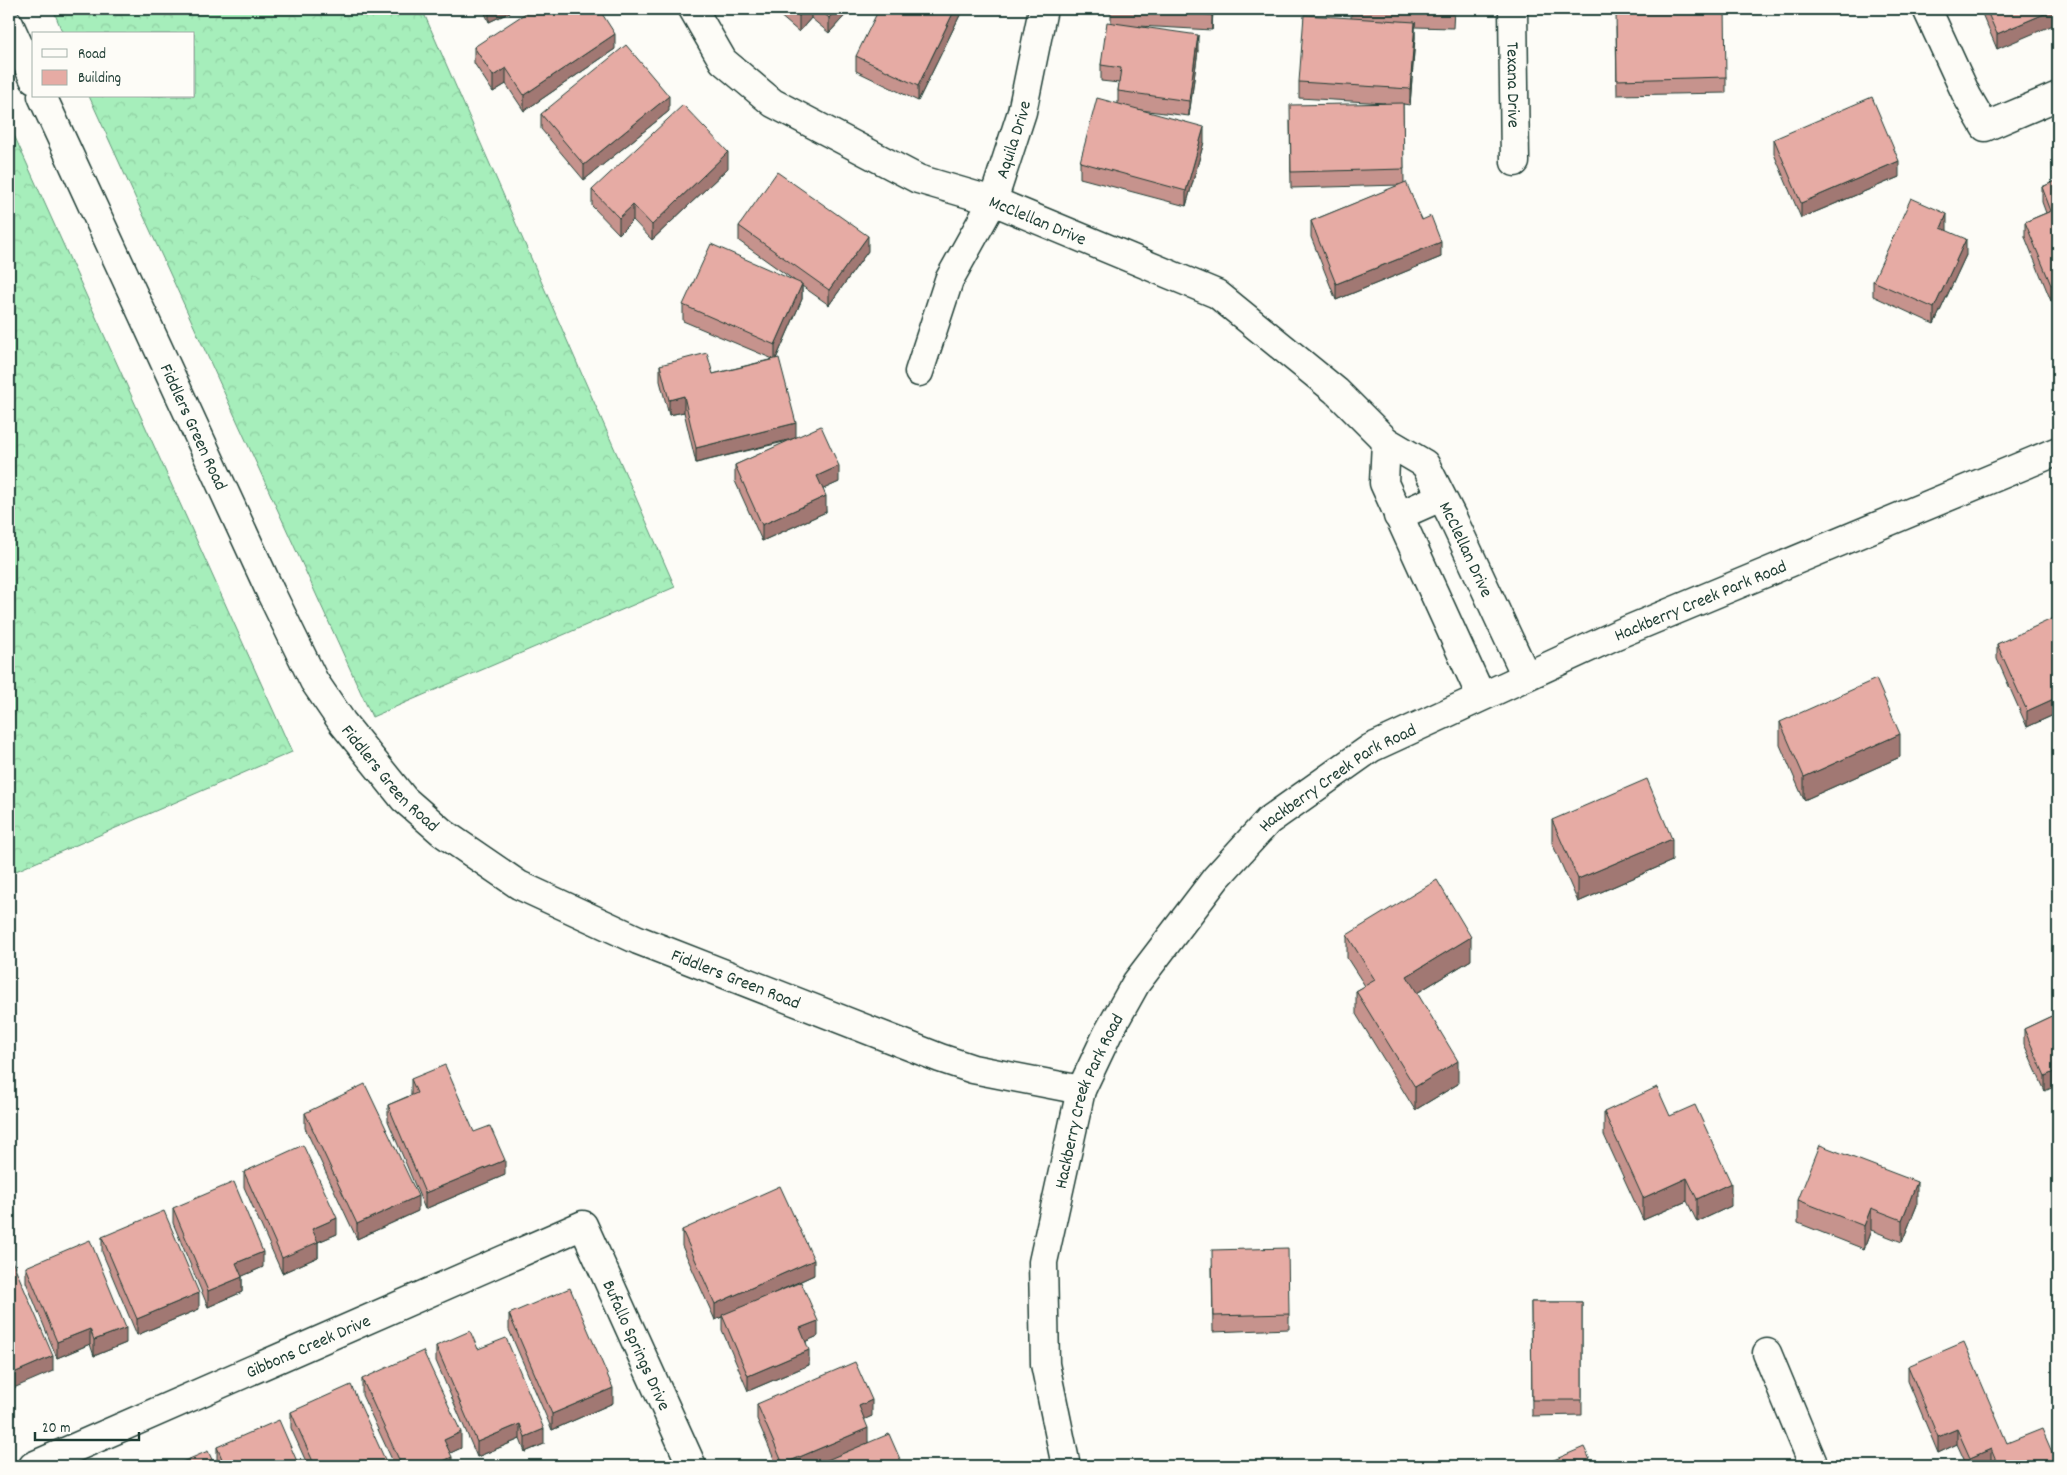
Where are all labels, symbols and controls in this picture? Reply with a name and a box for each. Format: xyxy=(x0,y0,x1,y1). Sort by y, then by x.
legend xyxy=(32,32,195,98)
street label: Texana Drive xyxy=(1498,42,1525,128)
text: Road xyxy=(78,44,106,66)
text: Building xyxy=(78,68,121,90)
street label: Aquila Drive xyxy=(991,99,1039,182)
street label: McClellan Drive xyxy=(985,191,1090,253)
street label: Fiddlers Green Road xyxy=(152,360,232,495)
street label: McClellan Drive xyxy=(1431,498,1498,602)
street label: Hackberry Creek Park Road xyxy=(1611,555,1791,649)
street label: Hackberry Creek Park Road xyxy=(1254,719,1421,839)
street label: Fiddlers Green Road xyxy=(334,720,443,839)
street label: Fiddlers Green Road xyxy=(667,944,803,1017)
street label: Hackberry Creek Park Road xyxy=(1050,1010,1131,1191)
street label: Bufallo Springs Drive xyxy=(595,1277,675,1415)
street label: Gibbons Creek Drive xyxy=(243,1310,375,1386)
scale bar xyxy=(35,1410,139,1442)
text: 20 m xyxy=(42,1418,70,1440)

